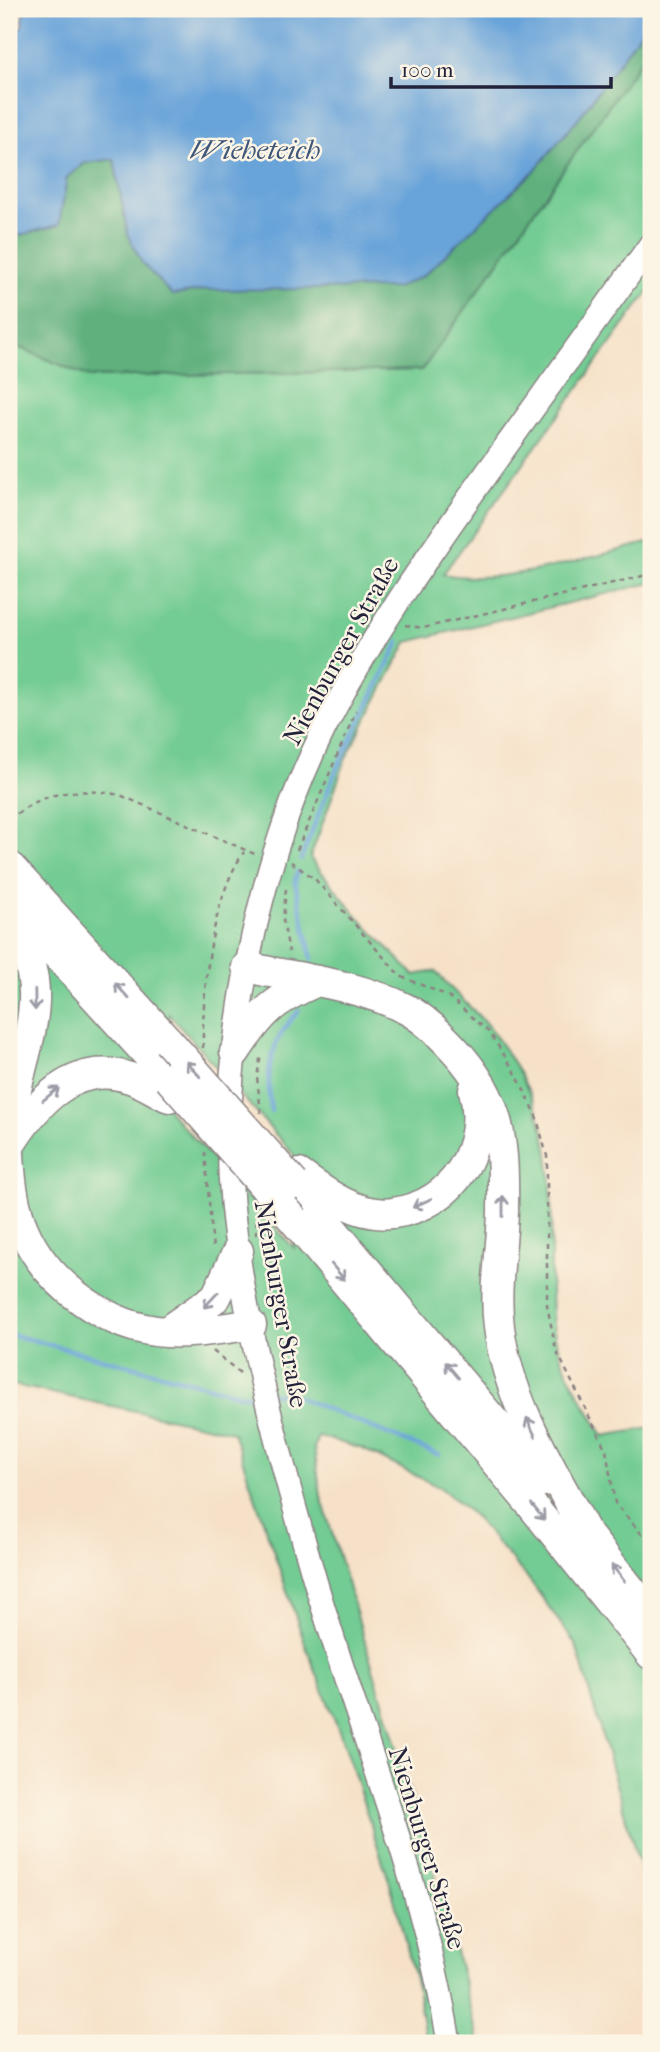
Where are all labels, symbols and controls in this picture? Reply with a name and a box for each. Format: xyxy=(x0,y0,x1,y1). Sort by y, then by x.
scale bar xyxy=(391,46,611,90)
text: 100 m xyxy=(401,58,454,82)
water label: Wieheteich xyxy=(190,133,320,166)
street label: Nienburger Straße xyxy=(277,551,406,750)
one-way arrow xyxy=(114,983,131,1000)
one-way arrow xyxy=(28,988,42,1011)
one-way arrow xyxy=(185,1060,201,1078)
one-way arrow xyxy=(41,1086,59,1101)
one-way arrow xyxy=(496,1194,510,1217)
one-way arrow xyxy=(412,1197,433,1210)
street label: Nienburger Straße xyxy=(247,1198,315,1410)
one-way arrow xyxy=(330,1263,346,1281)
one-way arrow xyxy=(203,1291,219,1309)
one-way arrow xyxy=(445,1361,461,1379)
one-way arrow xyxy=(524,1417,537,1438)
one-way arrow xyxy=(530,1503,546,1521)
one-way arrow xyxy=(611,1565,626,1583)
street label: Nienburger Straße xyxy=(381,1743,473,1953)

